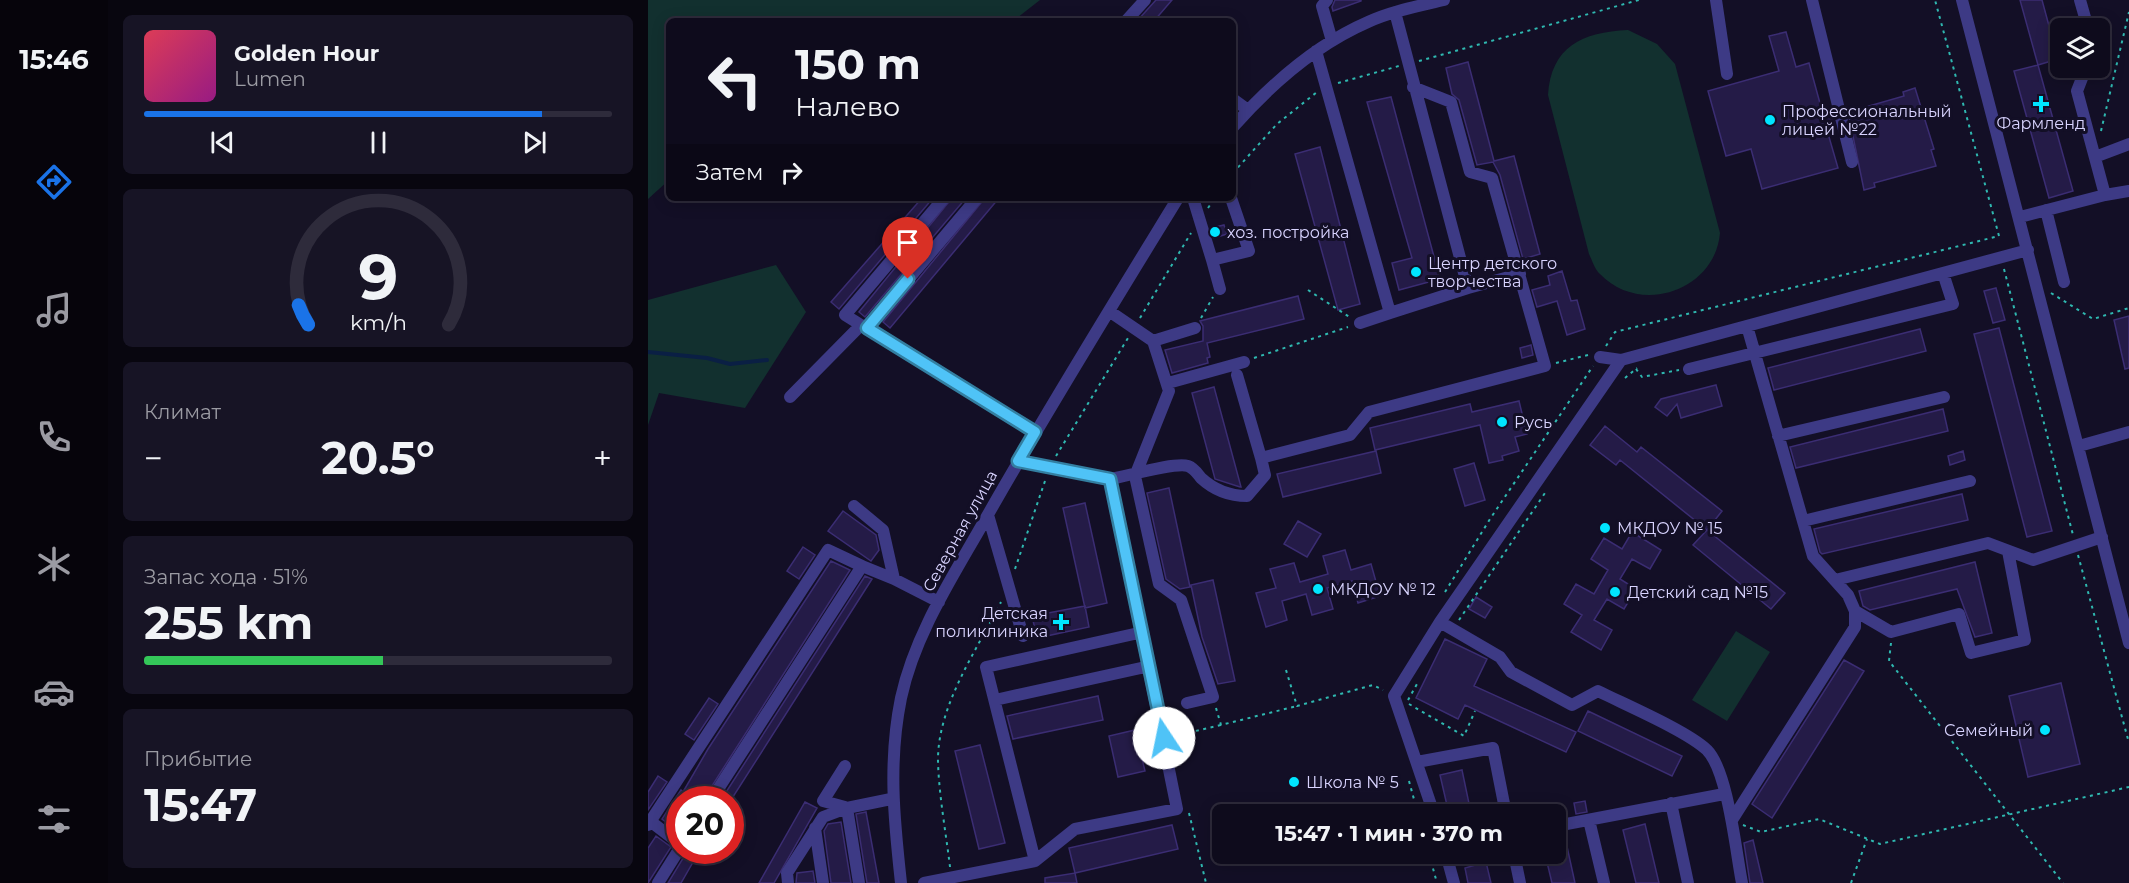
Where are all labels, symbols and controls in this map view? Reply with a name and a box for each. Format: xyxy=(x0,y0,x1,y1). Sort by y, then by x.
map controls xyxy=(2050,18,2110,78)
button: layers xyxy=(2050,18,2110,78)
text: 150 m xyxy=(795,38,921,90)
text: Golden Hour xyxy=(234,40,379,67)
icon: left xyxy=(696,42,774,120)
text: 15:46 xyxy=(19,43,89,76)
text: Lumen xyxy=(234,67,306,91)
text: Налево xyxy=(795,90,900,123)
marker: Фармленд xyxy=(2034,97,2048,111)
place label: Профессиональный лицей №22 xyxy=(1782,102,1951,139)
marker: Профессиональный лицей №22 xyxy=(1763,113,1777,127)
place label: Фармленд xyxy=(1997,114,2085,133)
icon: previous xyxy=(206,126,239,159)
icon: pause xyxy=(362,126,395,159)
icon: next xyxy=(518,126,551,159)
icon: right xyxy=(775,156,808,189)
text: Затем xyxy=(696,159,763,186)
icon: directions xyxy=(33,161,75,203)
pin xyxy=(882,217,933,279)
place label: хоз. постройка xyxy=(1227,223,1349,242)
marker: хоз. постройка xyxy=(1208,225,1222,239)
icon: arrive xyxy=(891,226,924,259)
text: 9 xyxy=(358,239,398,315)
place label: Центр детского творчества xyxy=(1428,254,1557,291)
marker: Центр детского творчества xyxy=(1409,265,1423,279)
icon: music xyxy=(33,289,75,331)
text: km/h xyxy=(349,309,407,335)
text: Климат xyxy=(144,400,221,424)
place label: Русь xyxy=(1514,413,1552,432)
marker: Русь xyxy=(1495,415,1509,429)
icon: phone xyxy=(33,416,75,458)
text: 20.5° xyxy=(321,430,435,485)
text: − xyxy=(144,438,163,478)
text: + xyxy=(593,438,612,478)
street label: Северная улица xyxy=(919,467,1001,595)
place label: МКДОУ № 15 xyxy=(1617,519,1723,538)
marker: МКДОУ № 15 xyxy=(1598,521,1612,535)
icon: climate xyxy=(33,543,75,585)
text: Запас хода · 51% xyxy=(144,565,308,589)
place label: МКДОУ № 12 xyxy=(1330,580,1436,599)
marker: МКДОУ № 12 xyxy=(1311,582,1325,596)
place label: Детский сад №15 xyxy=(1627,583,1768,602)
marker: Детский сад №15 xyxy=(1608,585,1622,599)
text: 255 km xyxy=(144,595,313,650)
place label: Детская поликлиника xyxy=(935,604,1048,641)
marker: Детская поликлиника xyxy=(1052,613,1070,631)
icon: car xyxy=(33,671,75,713)
position arrow xyxy=(1132,706,1196,770)
place label: Семейный xyxy=(1944,721,2033,740)
marker: Семейный xyxy=(2038,723,2052,737)
text: Прибытие xyxy=(144,747,252,771)
place label: Школа № 5 xyxy=(1306,773,1399,792)
marker: Школа № 5 xyxy=(1287,775,1301,789)
text: 15:47 xyxy=(144,777,257,832)
speed limit sign: 20 xyxy=(666,786,744,864)
icon: filters xyxy=(33,798,75,840)
text: 15:47 · 1 мин · 370 m xyxy=(1275,820,1503,847)

